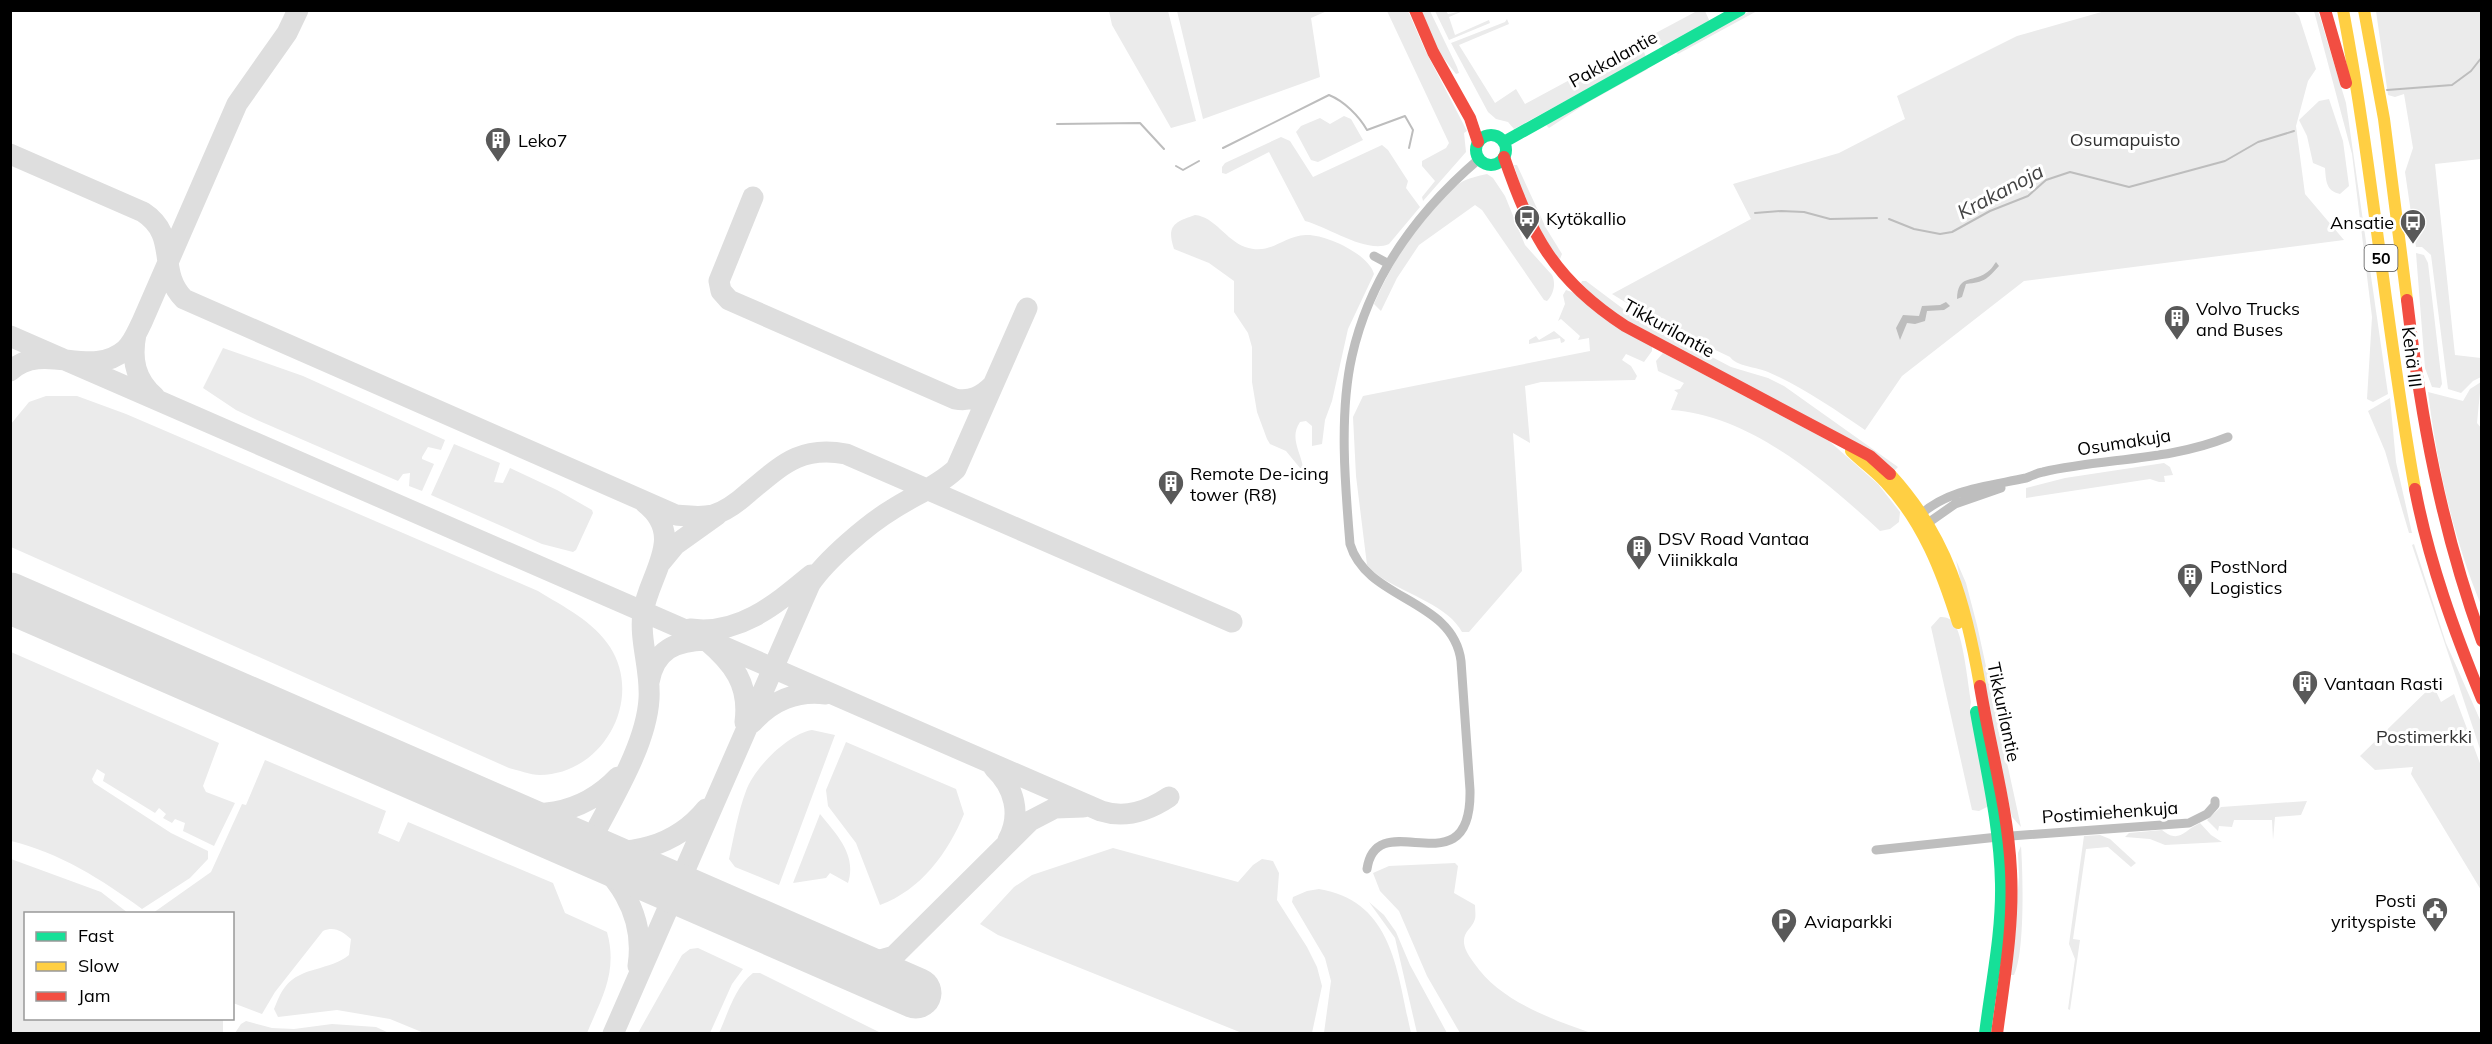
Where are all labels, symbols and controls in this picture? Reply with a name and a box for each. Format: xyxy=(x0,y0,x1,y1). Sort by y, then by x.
street label: Pakkalantie xyxy=(1565,25,1661,93)
building icon: Leko7 xyxy=(483,125,513,163)
park label: Osumapuisto xyxy=(2070,128,2180,151)
place label: Leko7 xyxy=(518,129,568,152)
water label: Krakanoja xyxy=(1953,158,2047,224)
bus stop icon: Kytökallio xyxy=(1512,203,1542,241)
place label: Kytökallio xyxy=(1546,207,1626,230)
bus stop icon: Ansatie xyxy=(2398,207,2428,245)
place label: Ansatie xyxy=(2330,211,2394,234)
road number: 50 xyxy=(2364,245,2398,271)
street label: Tikkurilantie xyxy=(1619,293,1719,363)
place label: Volvo Trucks and Buses xyxy=(2196,297,2300,341)
building icon: Volvo Trucks and Buses xyxy=(2162,303,2192,341)
street label: Kehä III xyxy=(2397,325,2427,389)
street label: Osumakuja xyxy=(2076,423,2172,461)
place label: Remote De-icing tower (R8) xyxy=(1190,462,1329,506)
building icon: Remote De-icing tower (R8) xyxy=(1156,468,1186,506)
place label: DSV Road Vantaa Viinikkala xyxy=(1658,527,1809,571)
building icon: DSV Road Vantaa Viinikkala xyxy=(1624,533,1654,571)
place label: PostNord Logistics xyxy=(2210,555,2288,599)
building icon: PostNord Logistics xyxy=(2175,561,2205,599)
street label: Tikkurilantie xyxy=(1982,660,2026,764)
building icon: Vantaan Rasti xyxy=(2290,668,2320,706)
place label: Vantaan Rasti xyxy=(2324,672,2443,695)
park label: Postimerkki xyxy=(2376,725,2472,748)
street label: Postimiehenkuja xyxy=(2041,796,2179,828)
place label: Posti yrityspiste xyxy=(2331,889,2416,933)
public building icon: Posti yrityspiste xyxy=(2420,895,2450,933)
parking icon: Aviaparkki xyxy=(1769,906,1799,944)
place label: Aviaparkki xyxy=(1804,910,1892,933)
legend xyxy=(24,912,234,1020)
text: Fast xyxy=(78,924,114,947)
text: Slow xyxy=(78,954,120,977)
text: Jam xyxy=(78,984,111,1007)

